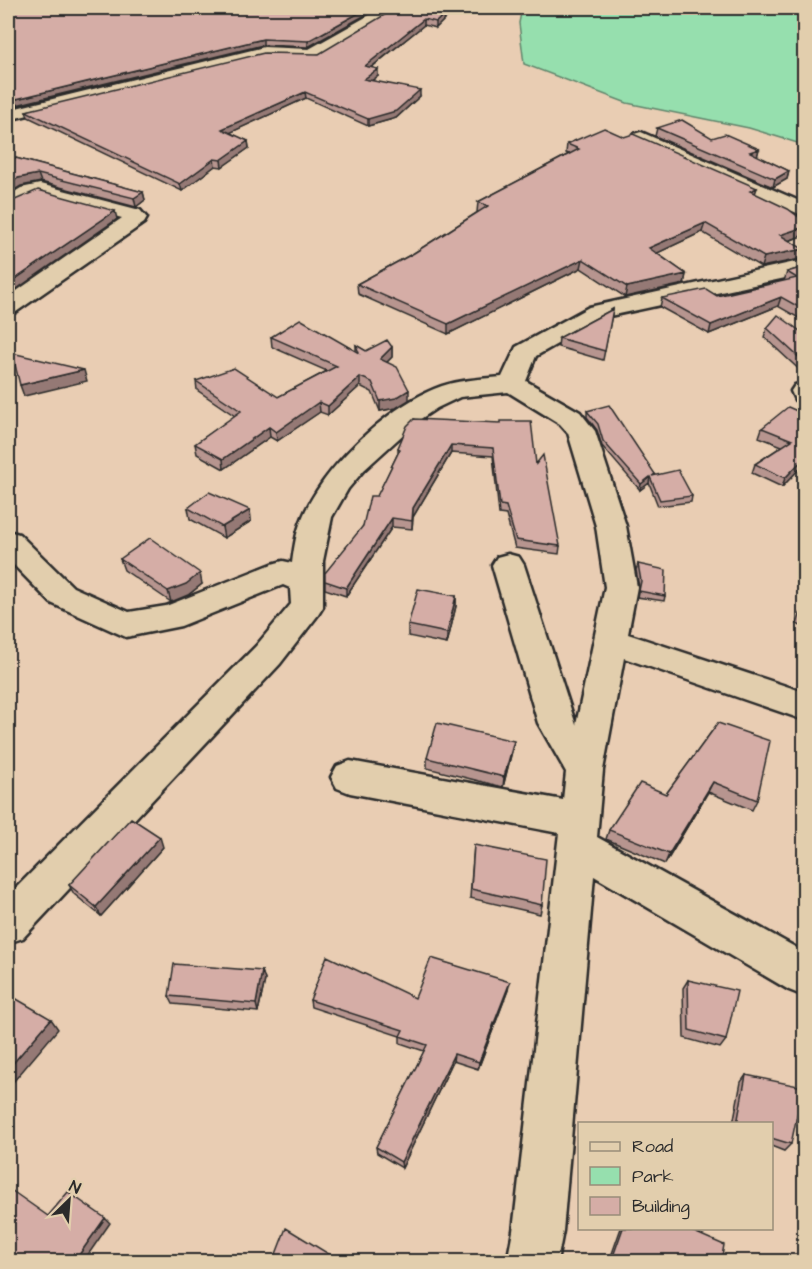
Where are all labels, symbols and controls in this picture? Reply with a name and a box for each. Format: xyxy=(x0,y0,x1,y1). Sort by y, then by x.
legend xyxy=(578,1122,773,1230)
text: Road xyxy=(632,1134,673,1159)
text: Park xyxy=(632,1164,674,1189)
north arrow xyxy=(39,1170,99,1230)
text: N xyxy=(66,1175,84,1199)
text: Building xyxy=(632,1194,690,1220)

